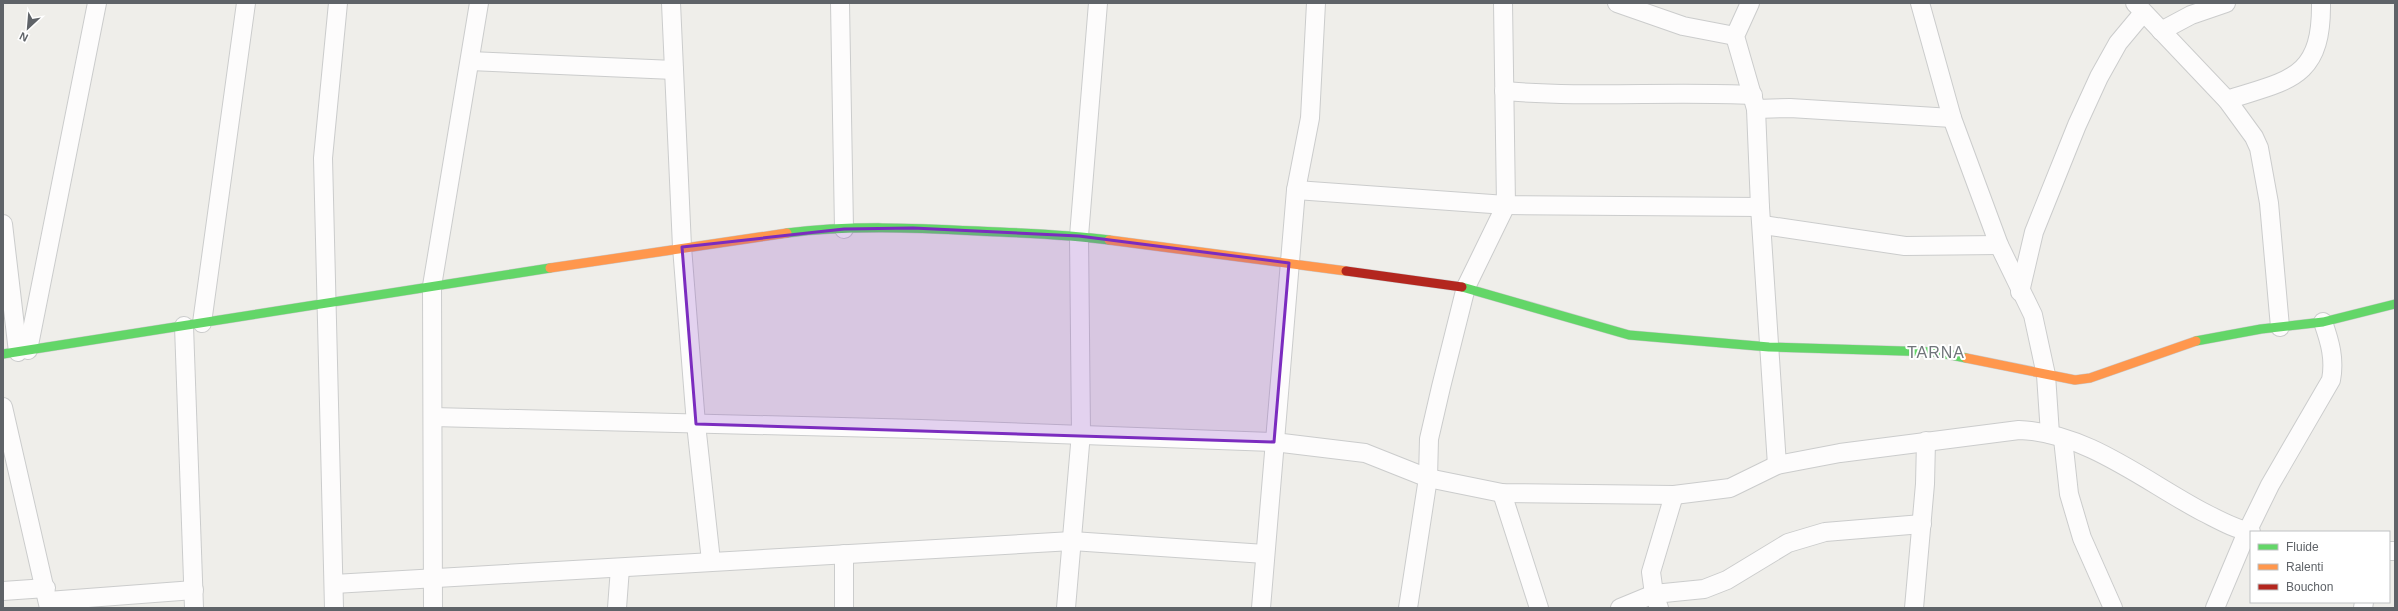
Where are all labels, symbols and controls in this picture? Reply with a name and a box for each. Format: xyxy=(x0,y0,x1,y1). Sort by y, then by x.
north arrow xyxy=(8,8,48,48)
text: N xyxy=(17,30,30,44)
district label: TARNA xyxy=(1907,344,1965,361)
legend xyxy=(2250,531,2390,603)
text: Fluide xyxy=(2286,540,2319,554)
text: Ralenti xyxy=(2286,560,2323,574)
text: Bouchon xyxy=(2286,580,2333,594)

